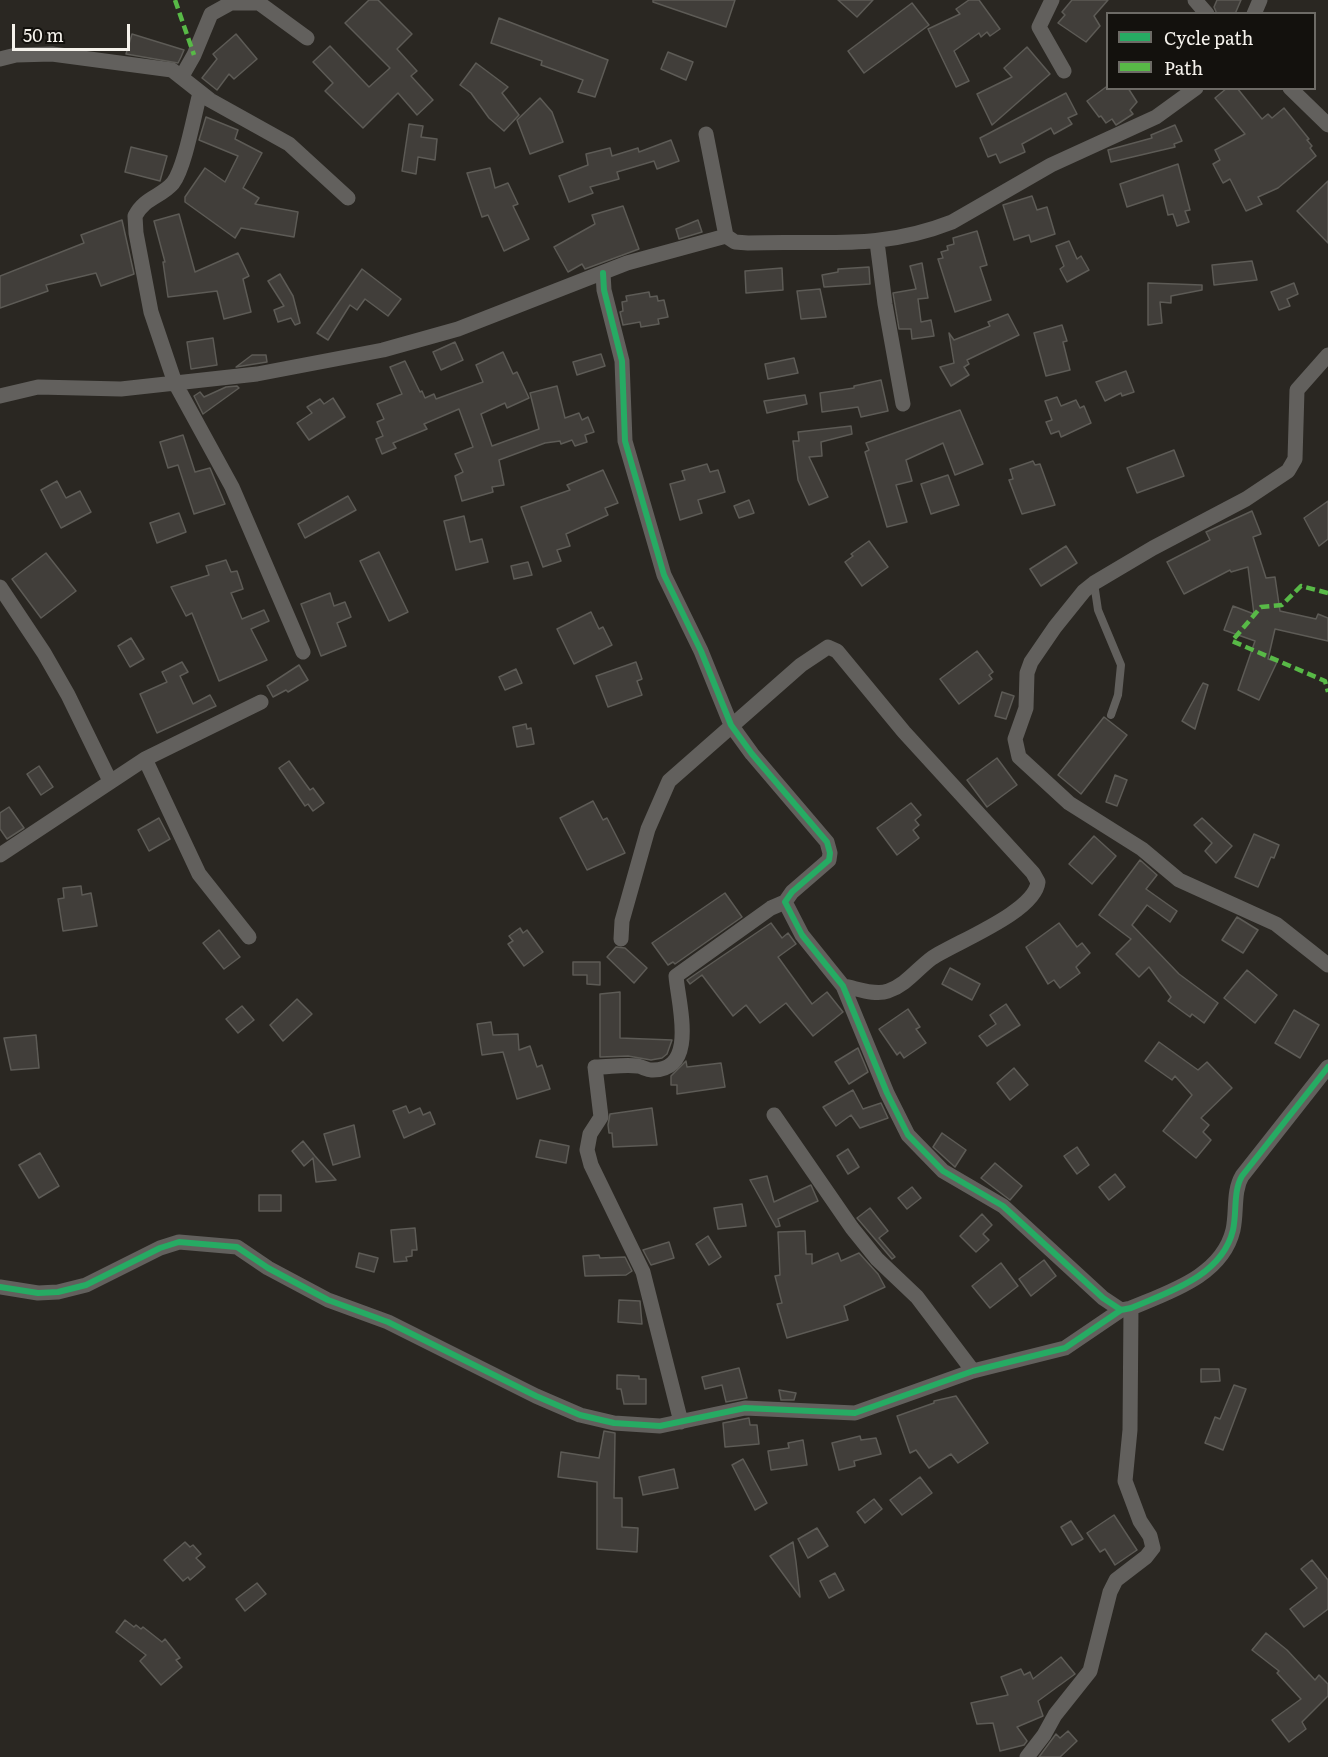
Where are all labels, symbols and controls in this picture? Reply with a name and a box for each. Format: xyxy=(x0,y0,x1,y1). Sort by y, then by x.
scale bar xyxy=(15,12,134,50)
legend xyxy=(1106,12,1316,90)
text: 50 m xyxy=(23,21,64,48)
text: Cycle path xyxy=(1164,24,1253,51)
text: Path xyxy=(1164,54,1203,81)

